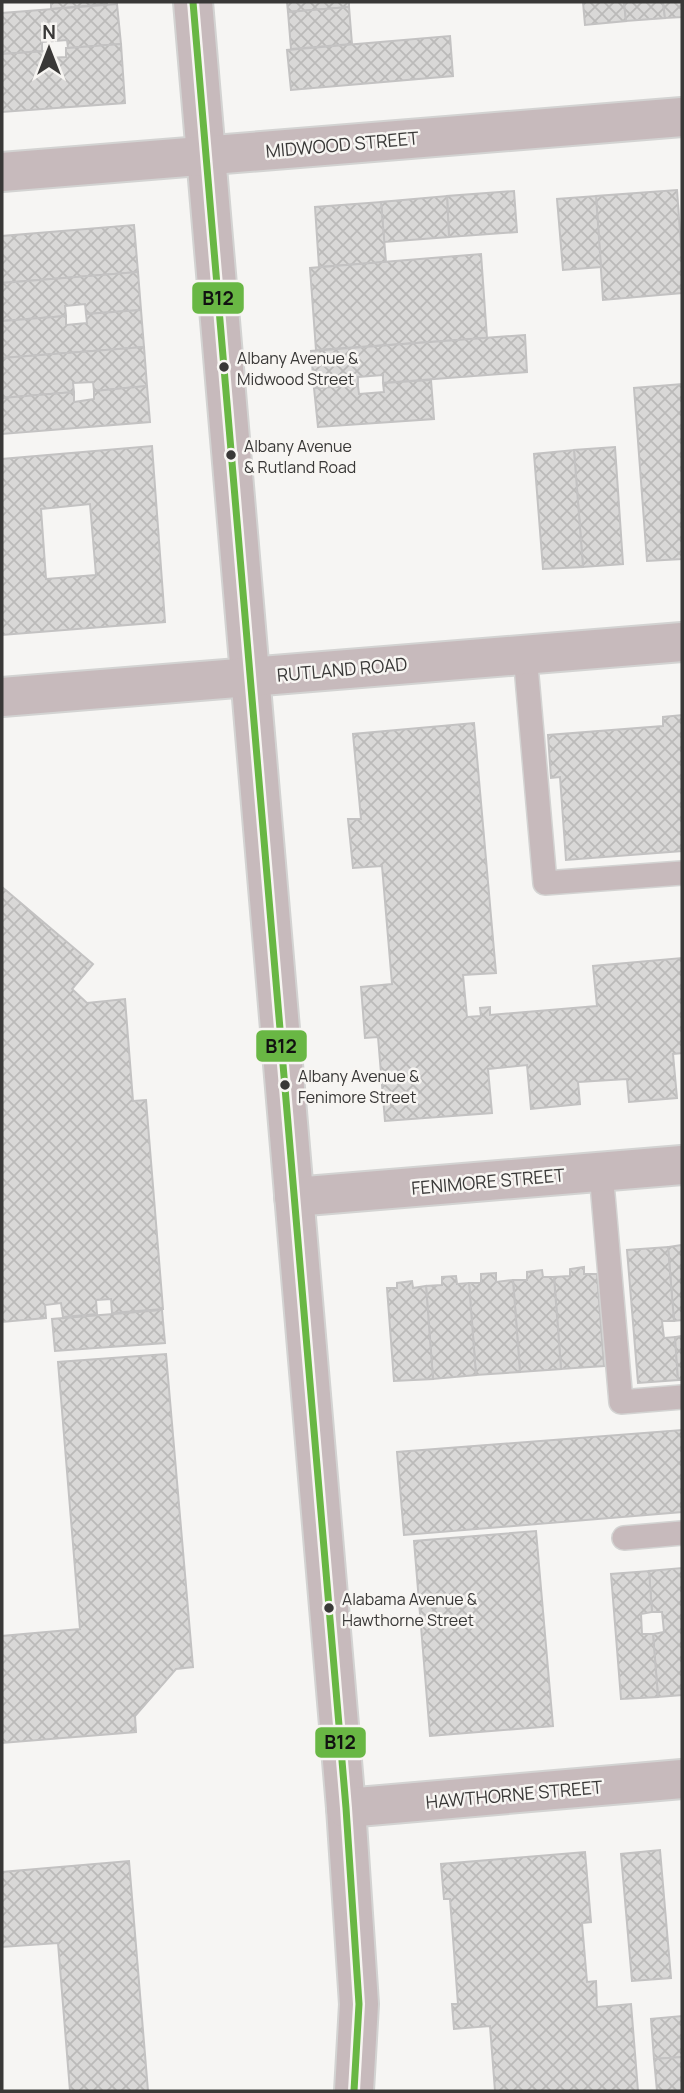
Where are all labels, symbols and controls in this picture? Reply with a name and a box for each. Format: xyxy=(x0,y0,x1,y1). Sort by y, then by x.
north arrow xyxy=(14,14,84,84)
text: N xyxy=(42,19,56,45)
street label: MIDWOOD STREET xyxy=(264,125,420,163)
line badge: B12 xyxy=(191,281,245,315)
text: B12 xyxy=(202,285,234,311)
place label: Albany Avenue & Midwood Street xyxy=(237,347,359,390)
marker: Albany Avenue & Midwood Street xyxy=(217,360,231,374)
place label: Albany Avenue & Rutland Road xyxy=(244,435,356,478)
marker: Albany Avenue & Rutland Road xyxy=(224,448,238,462)
street label: RUTLAND ROAD xyxy=(276,651,408,687)
line badge: B12 xyxy=(255,1029,308,1063)
text: B12 xyxy=(265,1033,297,1059)
place label: Albany Avenue & Fenimore Street xyxy=(298,1065,420,1108)
marker: Albany Avenue & Fenimore Street xyxy=(278,1078,292,1092)
street label: FENIMORE STREET xyxy=(410,1162,566,1200)
place label: Alabama Avenue & Hawthorne Street xyxy=(342,1588,478,1631)
marker: Alabama Avenue & Hawthorne Street xyxy=(322,1601,336,1615)
line badge: B12 xyxy=(314,1726,367,1759)
text: B12 xyxy=(324,1729,356,1755)
street label: HAWTHORNE STREET xyxy=(425,1774,604,1814)

